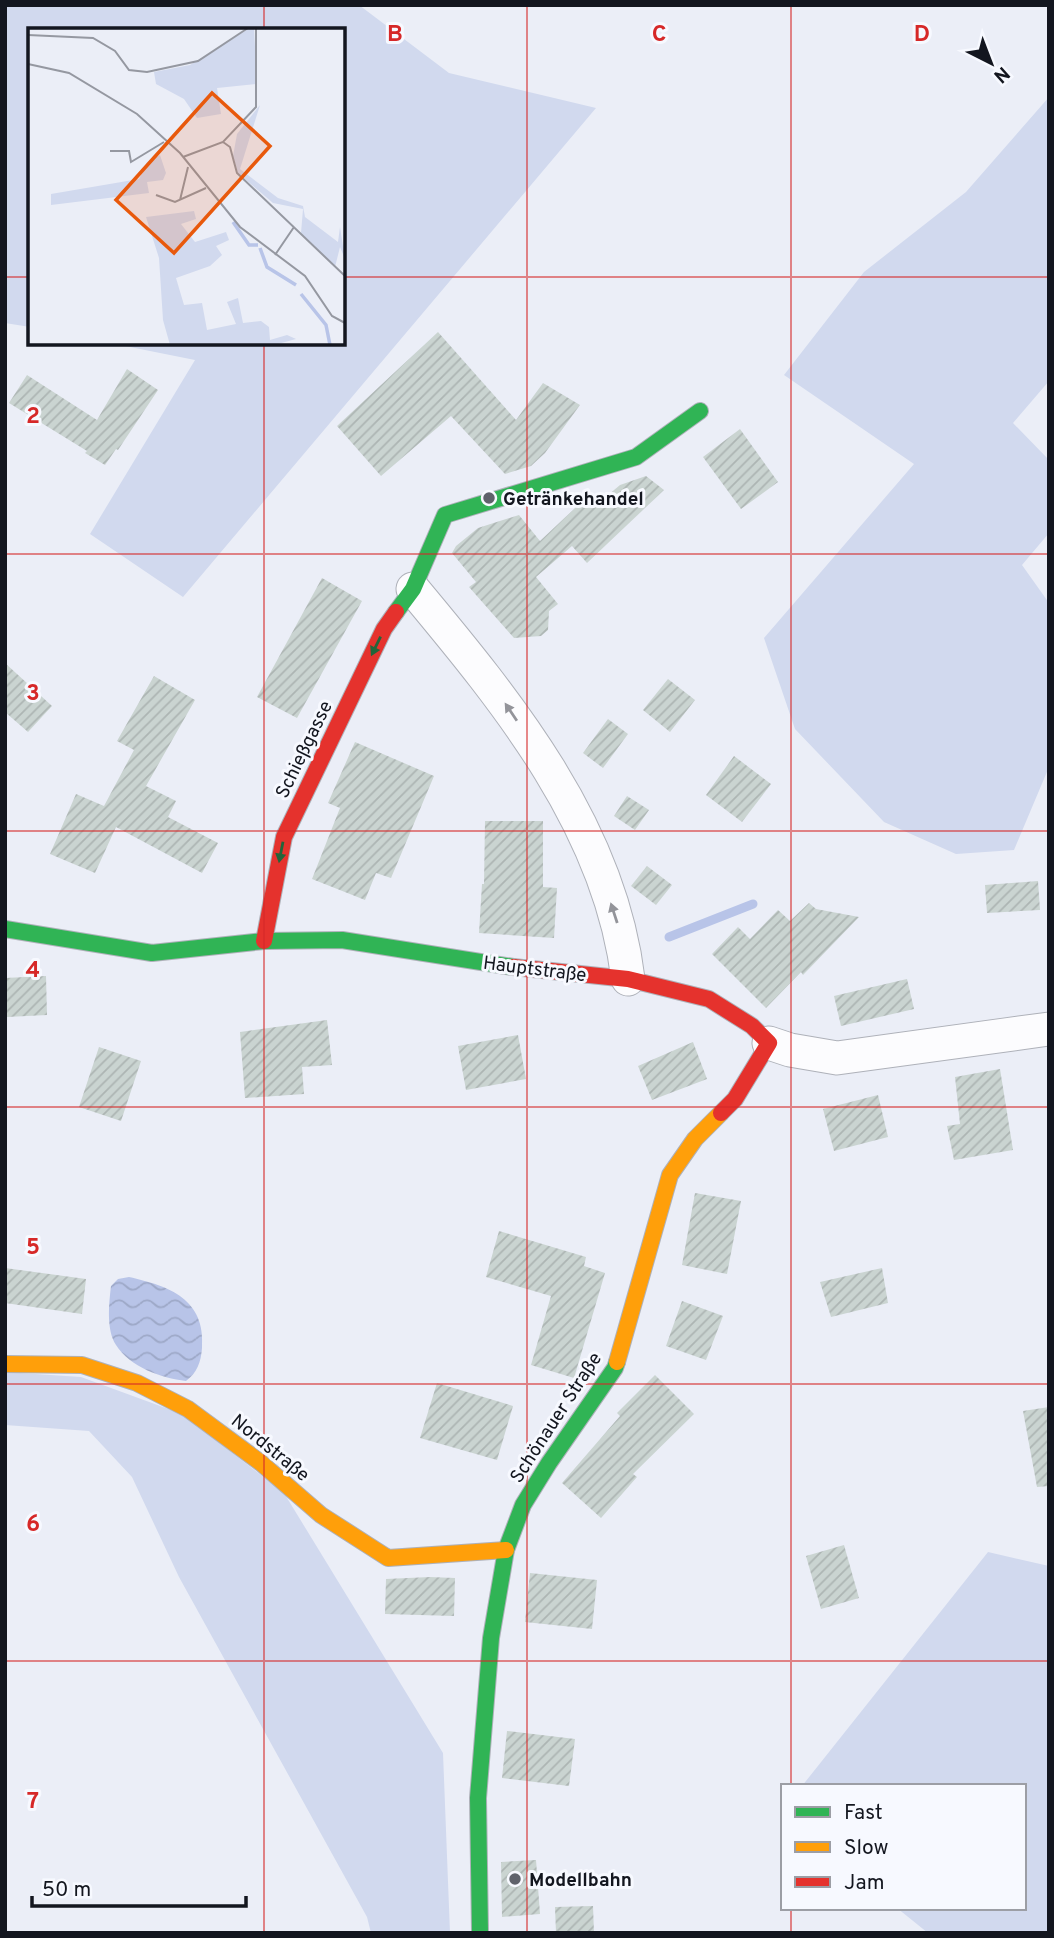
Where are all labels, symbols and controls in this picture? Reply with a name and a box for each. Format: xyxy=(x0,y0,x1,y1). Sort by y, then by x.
text: B xyxy=(387,21,403,50)
text: C xyxy=(652,21,666,50)
text: D xyxy=(914,21,930,50)
inset map xyxy=(28,28,345,345)
north arrow xyxy=(956,28,1026,98)
text: N xyxy=(988,61,1014,88)
text: 2 xyxy=(26,403,40,432)
place label: Getränkehandel xyxy=(503,488,644,512)
marker: Getränkehandel xyxy=(481,490,497,506)
one-way arrow xyxy=(370,636,382,656)
text: 3 xyxy=(26,680,40,709)
street label: Schießgasse xyxy=(271,697,339,803)
one-way arrow xyxy=(504,702,517,722)
one-way arrow xyxy=(276,841,287,863)
one-way arrow xyxy=(609,902,619,923)
street label: Hauptstraße xyxy=(482,952,588,988)
text: 4 xyxy=(26,957,40,986)
text: 5 xyxy=(26,1234,40,1263)
street label: Schönauer Straße xyxy=(505,1348,608,1488)
street label: Nordstraße xyxy=(225,1410,314,1488)
text: 6 xyxy=(26,1511,40,1540)
legend xyxy=(781,1784,1026,1910)
text: 7 xyxy=(27,1788,39,1817)
text: Fast xyxy=(844,1800,883,1827)
text: Slow xyxy=(844,1835,889,1862)
scale bar xyxy=(32,1864,245,1908)
place label: Modellbahn xyxy=(529,1869,632,1893)
text: Jam xyxy=(844,1870,885,1897)
marker: Modellbahn xyxy=(507,1871,523,1887)
text: 50 m xyxy=(42,1877,91,1904)

